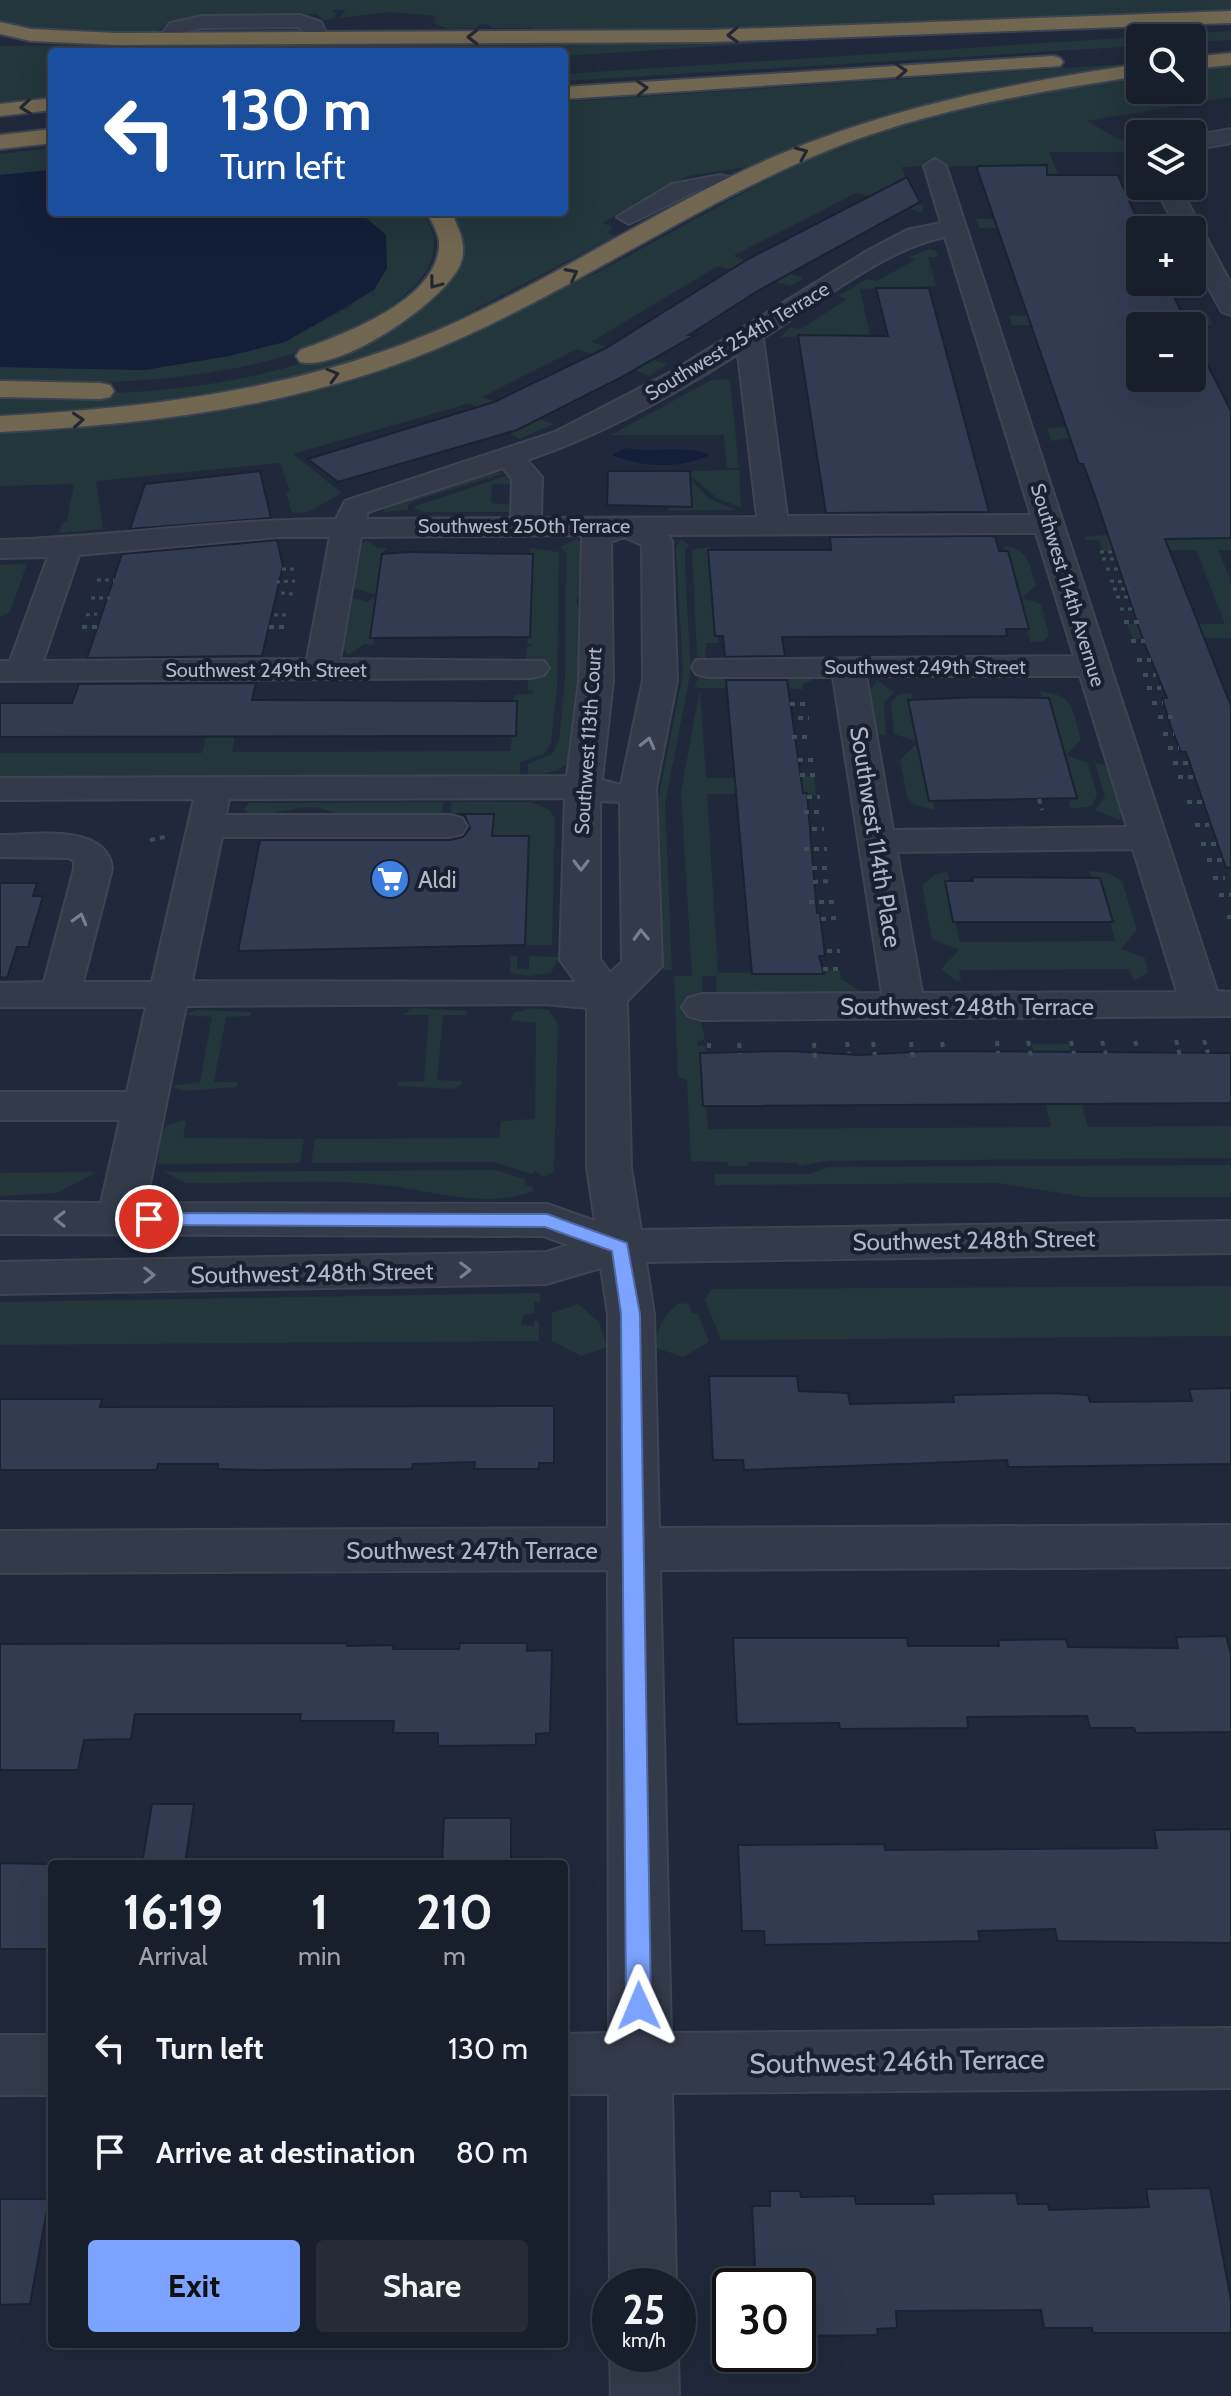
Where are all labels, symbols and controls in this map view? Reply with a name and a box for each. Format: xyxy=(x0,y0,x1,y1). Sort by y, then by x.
map controls xyxy=(1126,24,1206,392)
button: search xyxy=(1126,24,1206,104)
one-way arrow xyxy=(726,26,739,44)
one-way arrow xyxy=(466,28,479,46)
one-way arrow xyxy=(895,63,908,80)
text: 130 m xyxy=(220,76,372,144)
icon: left xyxy=(88,80,192,184)
one-way arrow xyxy=(636,80,649,97)
one-way arrow xyxy=(19,99,32,116)
button: layers xyxy=(1126,120,1206,200)
text: Turn left xyxy=(220,144,345,188)
one-way arrow xyxy=(794,147,808,163)
button: + xyxy=(1126,216,1206,296)
one-way arrow xyxy=(564,269,579,284)
one-way arrow xyxy=(431,274,445,289)
street label: Southwest 254th Terrace xyxy=(641,277,833,405)
button: − xyxy=(1126,312,1206,392)
one-way arrow xyxy=(326,368,340,384)
one-way arrow xyxy=(72,412,85,429)
street label: Southwest 114th Avernue xyxy=(1026,481,1110,689)
street label: Southwest 250th Terrace xyxy=(418,514,630,538)
street label: Southwest 113th Court xyxy=(569,647,607,835)
street label: Southwest 249th Street xyxy=(824,655,1026,679)
street label: Southwest 249th Street xyxy=(165,658,367,682)
street label: Southwest 114th Place xyxy=(844,724,908,950)
one-way arrow xyxy=(638,736,655,750)
supermarket icon: Aldi xyxy=(369,858,411,900)
one-way arrow xyxy=(572,859,590,872)
place label: Aldi xyxy=(418,865,457,894)
one-way arrow xyxy=(70,913,87,927)
one-way arrow xyxy=(633,928,650,941)
street label: Southwest 248th Terrace xyxy=(840,992,1094,1021)
pin xyxy=(115,1185,183,1253)
icon: arrive xyxy=(127,1197,171,1241)
one-way arrow xyxy=(53,1210,66,1227)
street label: Southwest 248th Street xyxy=(852,1223,1096,1257)
street label: Southwest 248th Street xyxy=(190,1256,434,1290)
one-way arrow xyxy=(459,1261,472,1279)
one-way arrow xyxy=(143,1267,156,1284)
street label: Southwest 247th Terrace xyxy=(346,1536,598,1565)
text: 16:19 xyxy=(123,1883,223,1941)
text: 1 xyxy=(311,1883,328,1941)
text: 210 xyxy=(416,1883,493,1941)
text: Arrival xyxy=(138,1940,208,1972)
text: min xyxy=(298,1940,341,1972)
text: m xyxy=(443,1940,466,1972)
position arrow xyxy=(597,1964,681,2048)
icon: left xyxy=(88,2026,132,2070)
text: Turn left xyxy=(156,2030,264,2067)
text: 130 m xyxy=(448,2030,528,2067)
street label: Southwest 246th Terrace xyxy=(749,2041,1045,2081)
icon: arrive xyxy=(88,2130,132,2174)
text: Arrive at destination xyxy=(156,2134,416,2171)
text: 80 m xyxy=(456,2134,528,2171)
button: Exit xyxy=(88,2240,300,2332)
button: Share xyxy=(316,2240,528,2332)
speed limit sign: 30 xyxy=(712,2268,816,2372)
text: 25 xyxy=(623,2285,665,2334)
text: km/h xyxy=(622,2328,666,2352)

